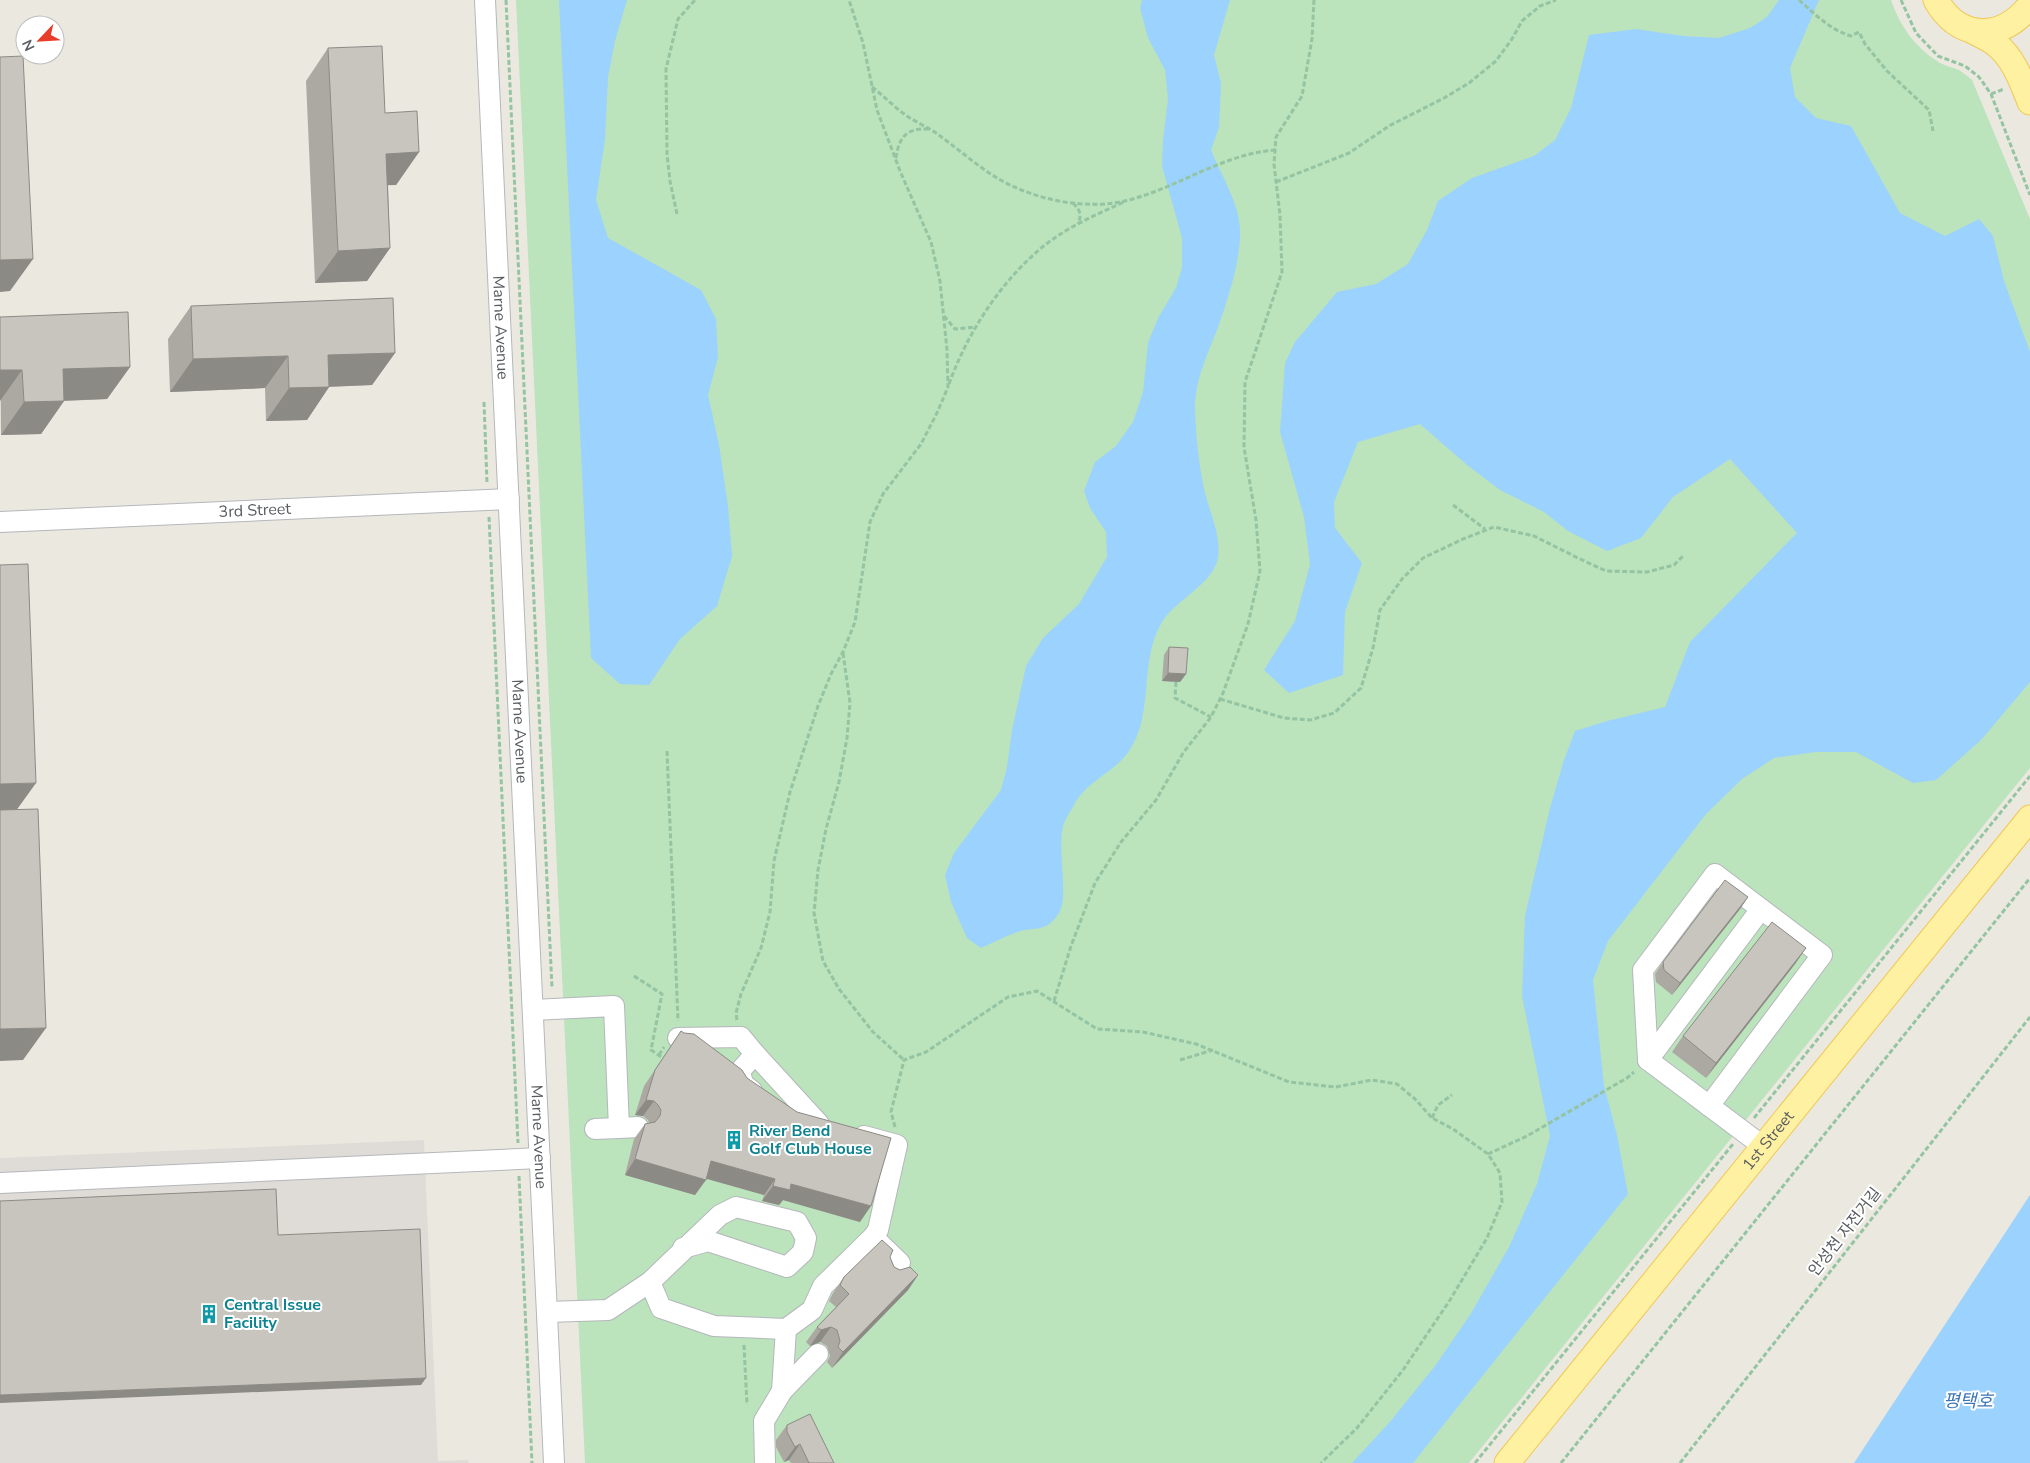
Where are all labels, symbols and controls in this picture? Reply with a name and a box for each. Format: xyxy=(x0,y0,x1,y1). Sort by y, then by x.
north arrow xyxy=(15,15,65,65)
text: N xyxy=(18,37,39,54)
street label: Marne Avenue xyxy=(487,275,514,380)
street label: 3rd Street xyxy=(218,498,292,523)
street label: Marne Avenue xyxy=(506,679,533,784)
street label: Marne Avenue xyxy=(525,1084,552,1189)
street label: 1st Street xyxy=(1738,1106,1799,1175)
place label: River Bend Golf Club House xyxy=(749,1120,872,1160)
building icon: River Bend Golf Club House xyxy=(723,1129,745,1151)
street label: 안성천 자전거길 xyxy=(1803,1183,1887,1281)
place label: Central Issue Facility xyxy=(224,1294,321,1334)
building icon: Central Issue Facility xyxy=(198,1303,220,1325)
water label: 평택호 xyxy=(1943,1389,1994,1413)

